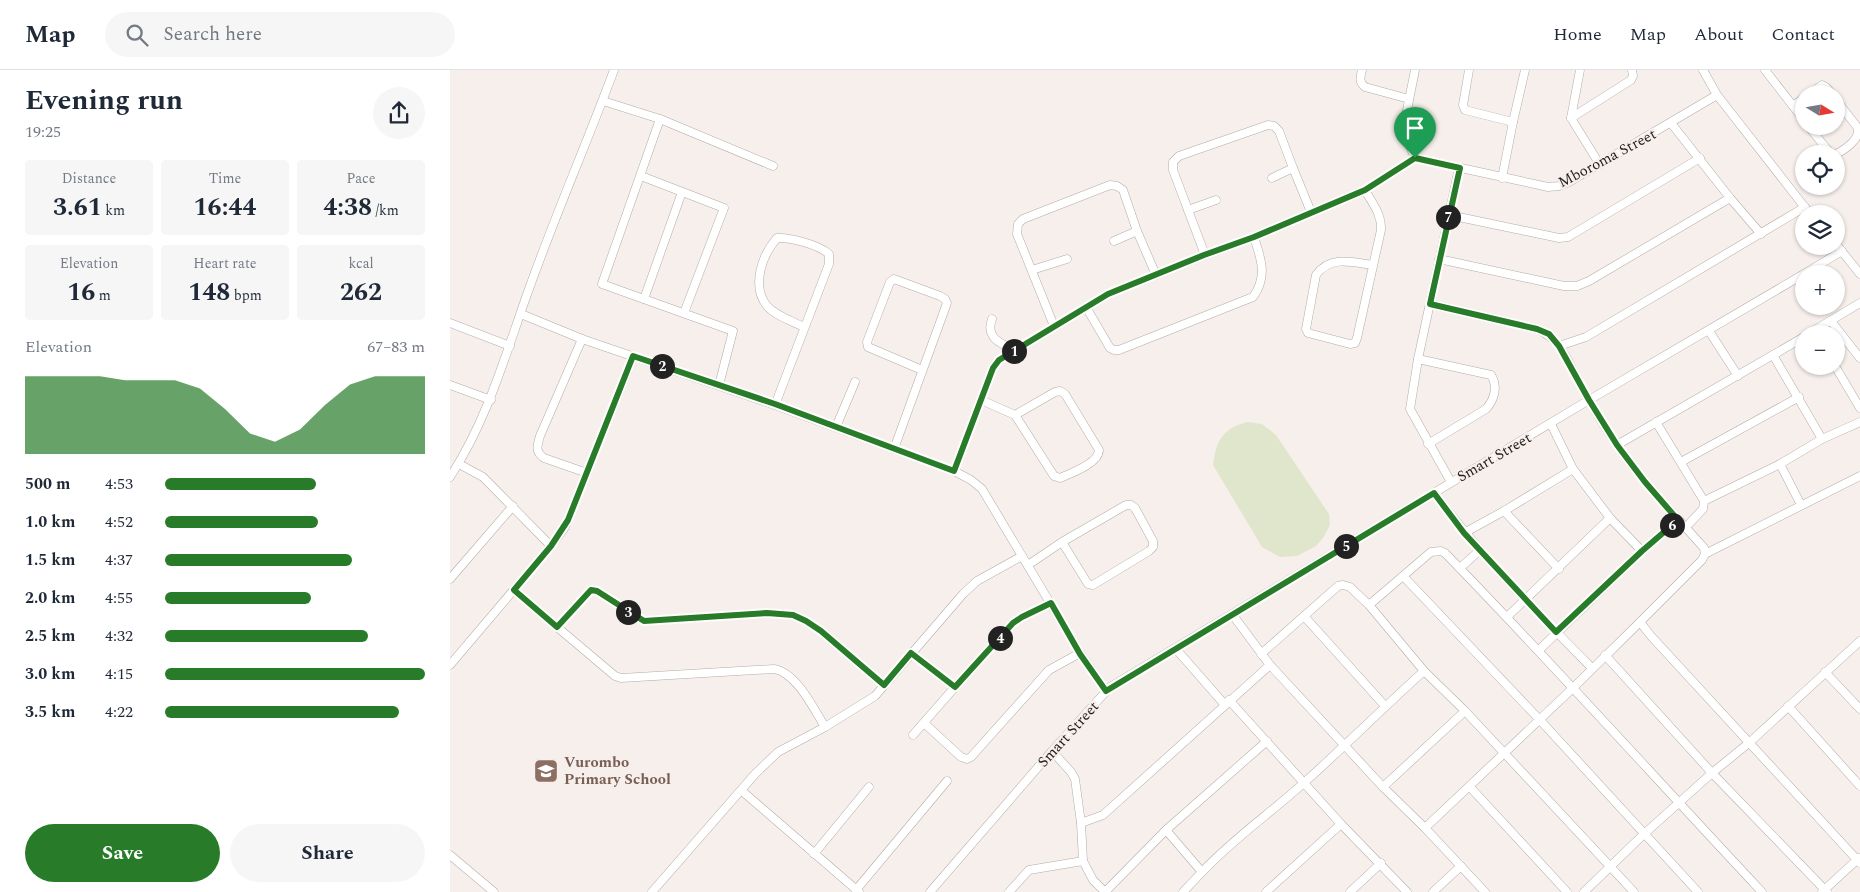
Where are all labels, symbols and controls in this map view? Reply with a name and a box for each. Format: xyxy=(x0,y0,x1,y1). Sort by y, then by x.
search box xyxy=(105,12,455,57)
text: Map xyxy=(25,17,75,53)
text: Search here xyxy=(163,20,262,49)
icon: search xyxy=(123,21,151,49)
text: Home xyxy=(1553,21,1602,48)
text: Map xyxy=(1630,21,1666,48)
text: About xyxy=(1694,21,1744,48)
text: Contact xyxy=(1772,21,1835,48)
text: Evening run xyxy=(25,79,183,122)
north arrow xyxy=(1795,85,1845,135)
map controls xyxy=(1795,85,1845,375)
button: share xyxy=(373,87,425,139)
pin xyxy=(1394,107,1436,158)
icon: arrive xyxy=(1401,114,1429,142)
text: 19:25 xyxy=(25,120,61,144)
street label: Mboroma Street xyxy=(1554,123,1660,194)
button: locate xyxy=(1795,145,1845,195)
text: Distance xyxy=(62,168,116,189)
text: Time xyxy=(209,168,241,189)
text: Pace xyxy=(347,168,375,189)
text: 3.61 xyxy=(53,189,102,227)
text: 16:44 xyxy=(194,189,256,227)
text: 4:38 xyxy=(323,189,372,227)
text: km xyxy=(102,200,125,221)
text: /km xyxy=(372,200,399,221)
pin: 7 xyxy=(1436,204,1460,230)
button: layers xyxy=(1795,205,1845,255)
text: 7 xyxy=(1445,207,1452,228)
text: Elevation xyxy=(60,253,118,274)
text: Heart rate xyxy=(193,253,257,274)
text: kcal xyxy=(348,253,374,274)
button: + xyxy=(1795,265,1845,315)
text: 16 xyxy=(67,274,95,312)
text: 148 xyxy=(188,274,230,312)
text: 262 xyxy=(340,274,382,312)
text: m xyxy=(95,285,111,306)
text: bpm xyxy=(230,285,262,306)
button: − xyxy=(1795,325,1845,375)
text: Elevation xyxy=(25,335,92,359)
text: 67–83 m xyxy=(367,335,425,359)
pin: 1 xyxy=(1002,338,1026,364)
text: 1 xyxy=(1011,341,1018,362)
pin: 2 xyxy=(650,354,674,378)
text: 2 xyxy=(659,356,666,377)
street label: Smart Street xyxy=(1453,427,1536,488)
text: 500 m xyxy=(25,472,70,496)
text: 4:53 xyxy=(105,472,133,496)
text: 1.0 km xyxy=(25,510,75,534)
text: 4:52 xyxy=(105,510,133,534)
pin: 6 xyxy=(1660,512,1684,538)
text: 6 xyxy=(1669,515,1676,536)
pin: 5 xyxy=(1334,534,1358,558)
text: 5 xyxy=(1343,536,1350,557)
text: 1.5 km xyxy=(25,548,75,572)
text: 4:37 xyxy=(105,548,133,572)
text: 2.0 km xyxy=(25,586,75,610)
text: 4:55 xyxy=(105,586,133,610)
pin: 3 xyxy=(616,600,640,624)
text: 3 xyxy=(625,602,632,623)
text: 2.5 km xyxy=(25,624,75,648)
text: 4:32 xyxy=(105,624,133,648)
pin: 4 xyxy=(988,626,1012,650)
text: 4 xyxy=(997,628,1004,649)
text: 3.0 km xyxy=(25,662,75,686)
text: 4:15 xyxy=(105,662,133,686)
street label: Smart Street xyxy=(1032,696,1105,773)
text: 3.5 km xyxy=(25,700,75,724)
text: 4:22 xyxy=(105,700,133,724)
place label: Vurombo Primary School xyxy=(564,751,671,791)
school or university icon: Vurombo Primary School xyxy=(533,758,559,784)
button: Save xyxy=(25,824,220,882)
button: Share xyxy=(230,824,425,882)

